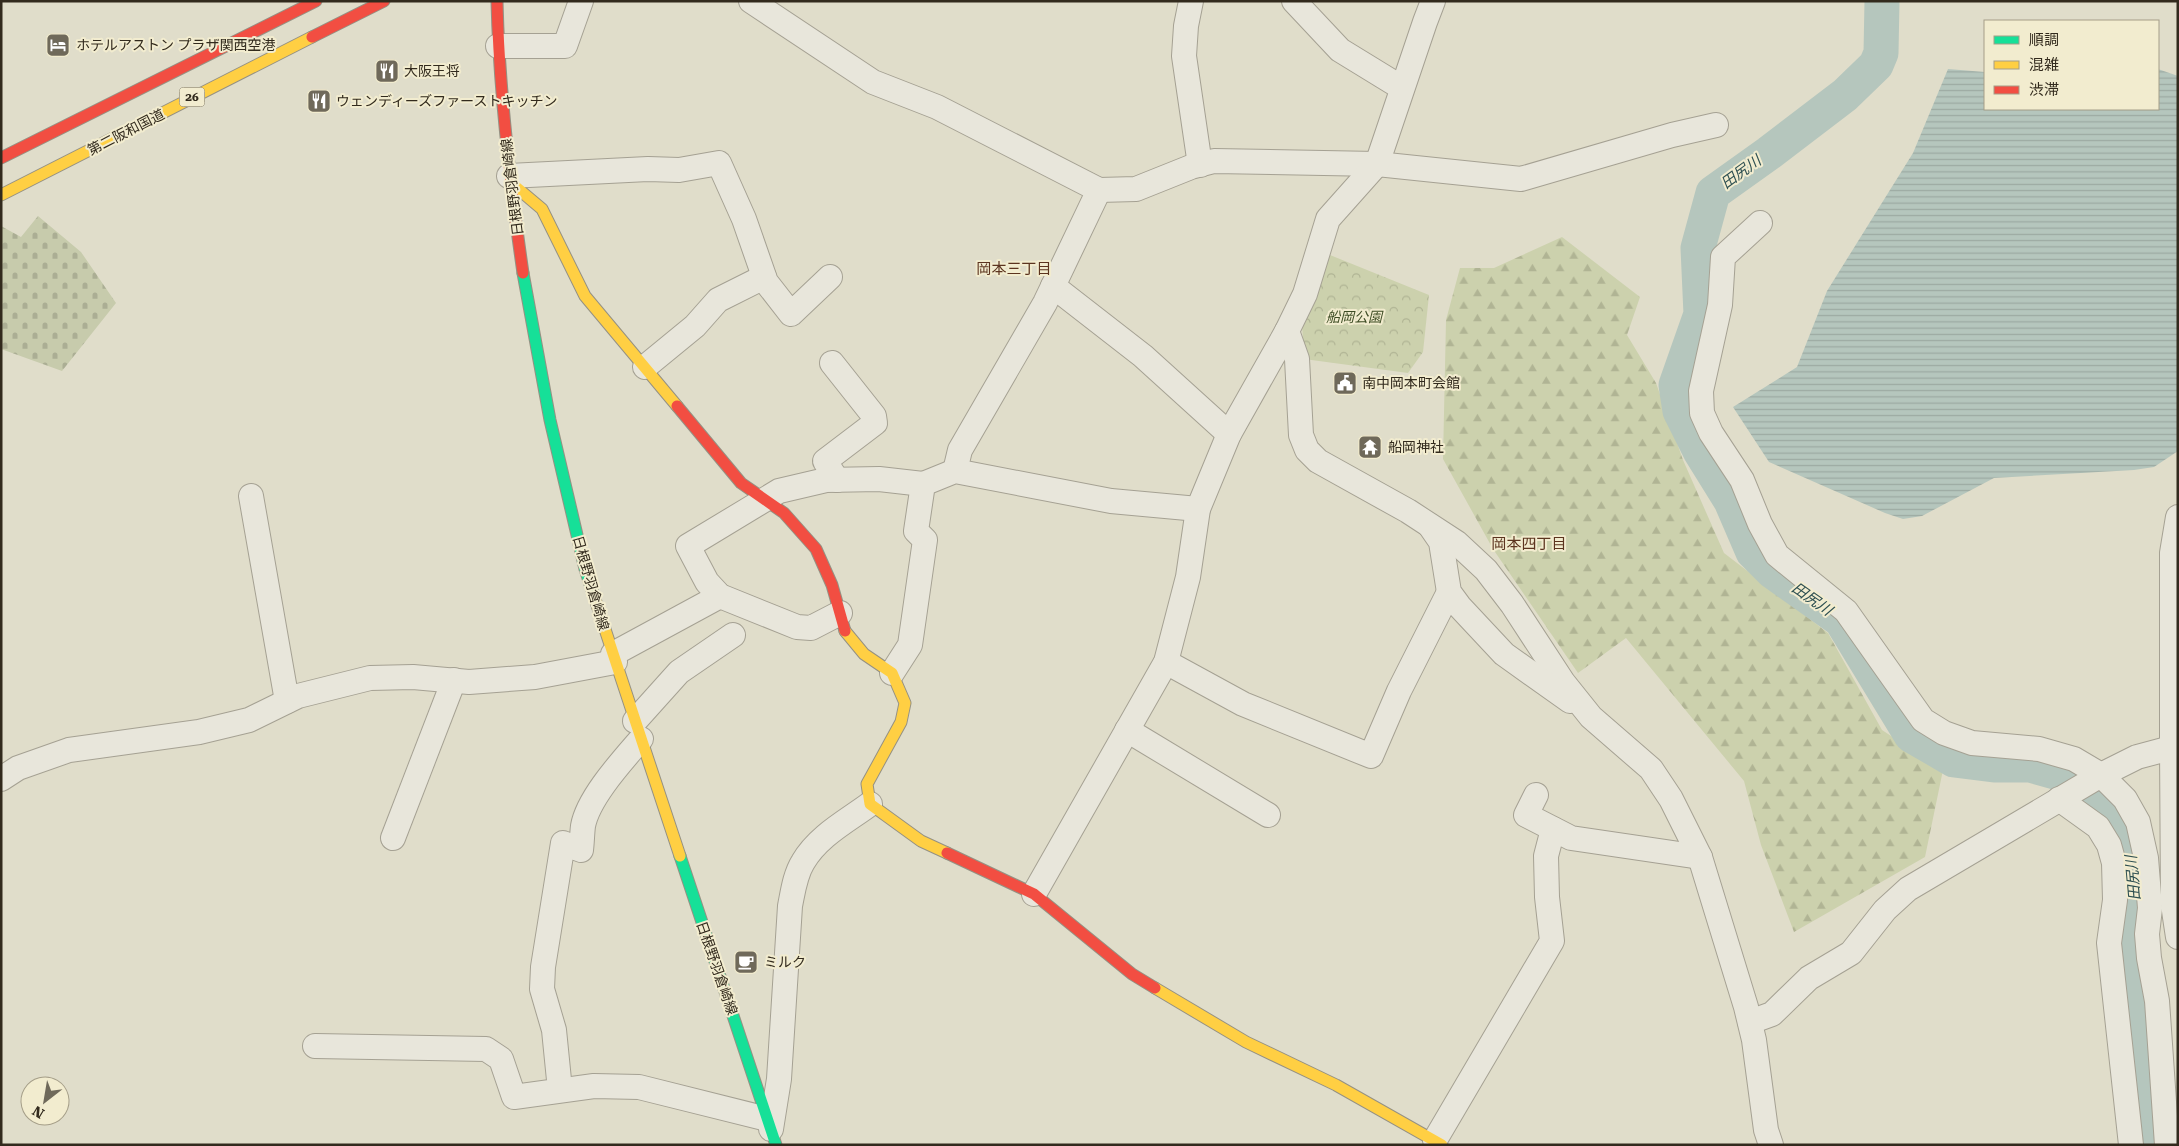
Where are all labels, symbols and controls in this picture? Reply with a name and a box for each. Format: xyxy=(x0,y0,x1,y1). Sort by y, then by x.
legend xyxy=(1984,20,2159,110)
text: 順調 xyxy=(2029,31,2059,49)
hotel icon: ホテルアストン プラザ関西空港 xyxy=(45,32,71,58)
place label: ホテルアストン プラザ関西空港 xyxy=(76,37,276,53)
text: 混雑 xyxy=(2029,56,2059,74)
restaurant icon: 大阪王将 xyxy=(374,58,400,84)
place label: 大阪王将 xyxy=(404,63,460,79)
text: 渋滞 xyxy=(2029,81,2059,99)
road number: 26 xyxy=(180,88,204,106)
restaurant icon: ウェンディーズファーストキッチン xyxy=(306,88,332,114)
place label: ウェンディーズファーストキッチン xyxy=(336,93,558,109)
street label: 第二阪和国道 xyxy=(85,106,167,158)
street label: 日根野羽倉崎線 xyxy=(498,137,526,237)
water label: 田尻川 xyxy=(1718,150,1766,193)
district label: 岡本三丁目 xyxy=(976,260,1052,278)
park label: 船岡公園 xyxy=(1326,309,1384,325)
public building icon: 南中岡本町会館 xyxy=(1332,370,1358,396)
place label: 南中岡本町会館 xyxy=(1362,375,1460,391)
temple icon: 船岡神社 xyxy=(1357,434,1383,460)
place label: 船岡神社 xyxy=(1388,439,1444,455)
street label: 日根野羽倉崎線 xyxy=(570,534,612,632)
district label: 岡本四丁目 xyxy=(1491,535,1567,553)
water label: 田尻川 xyxy=(1788,579,1837,620)
water label: 田尻川 xyxy=(2122,853,2144,901)
street label: 日根野羽倉崎線 xyxy=(693,919,741,1017)
cafe icon: ミルク xyxy=(733,949,759,975)
place label: ミルク xyxy=(764,954,806,970)
north arrow xyxy=(20,1076,70,1126)
text: N xyxy=(29,1102,47,1122)

